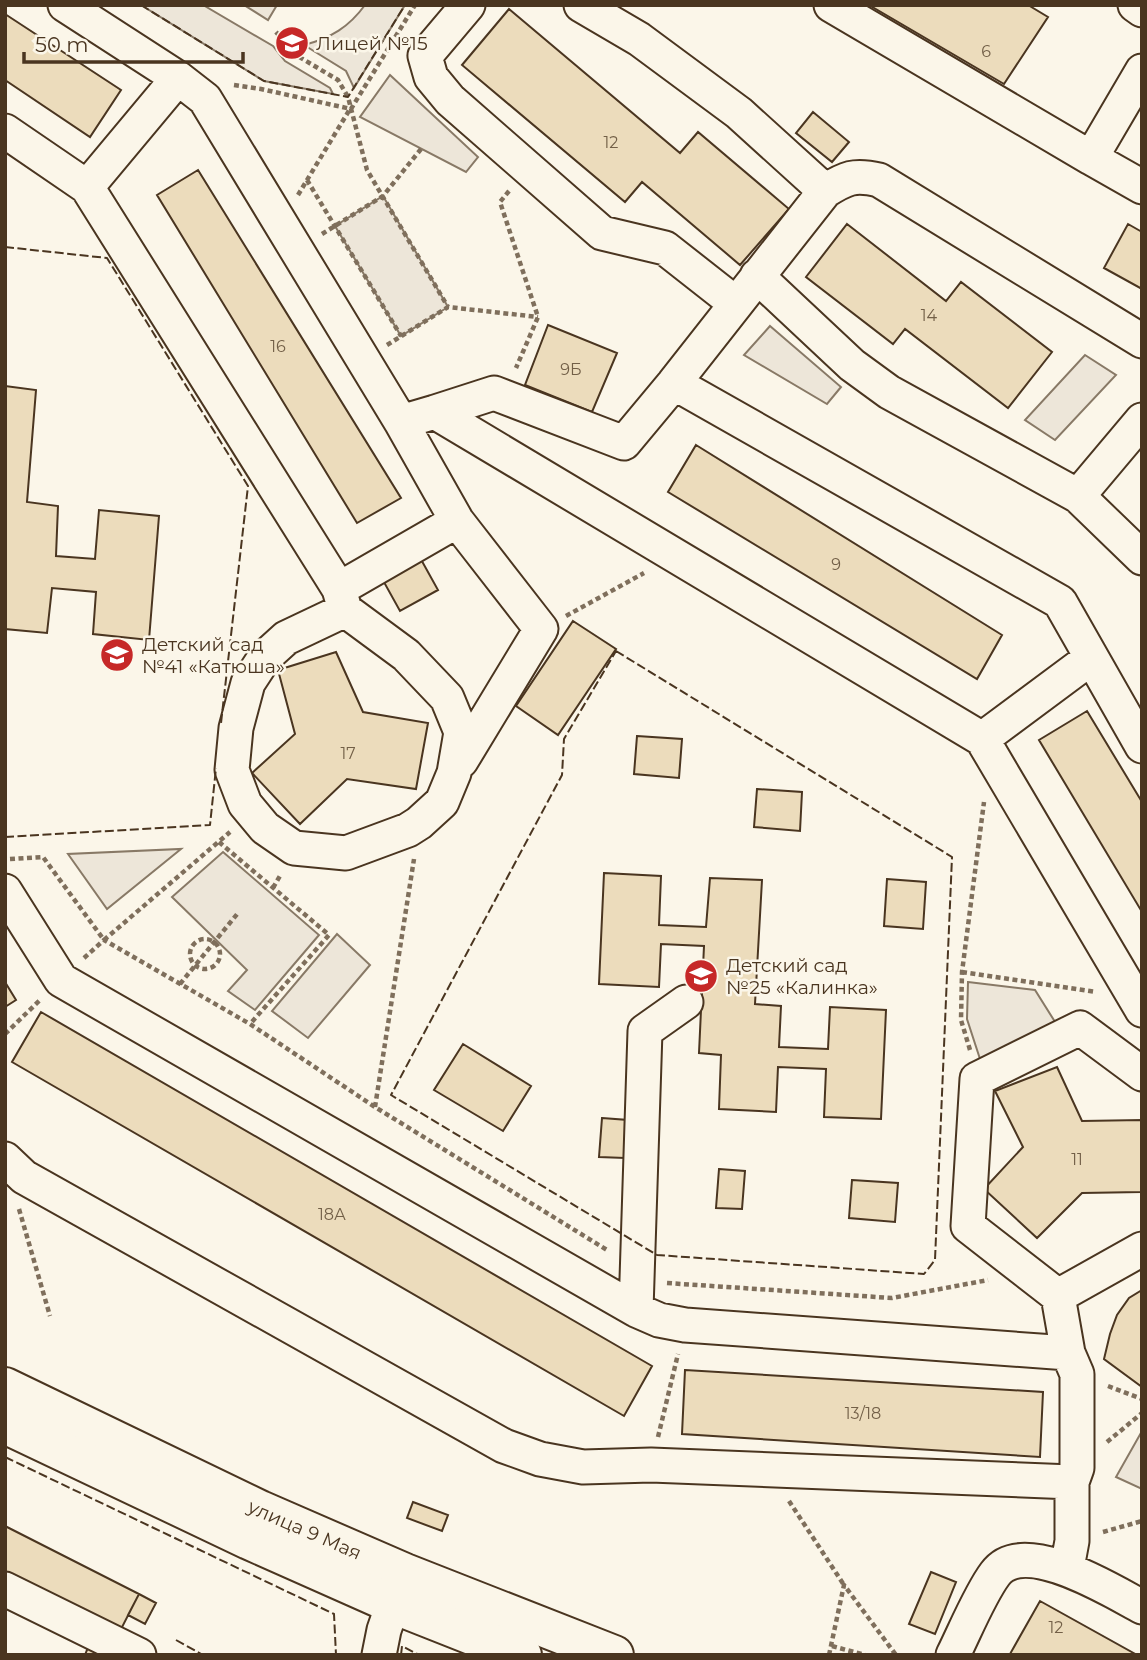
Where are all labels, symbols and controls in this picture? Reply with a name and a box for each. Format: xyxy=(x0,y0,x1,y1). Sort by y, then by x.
scale bar xyxy=(24,21,243,65)
school or university icon: Лицей №15 xyxy=(273,24,311,62)
text: 50 m xyxy=(35,32,89,57)
place label: Лицей №15 xyxy=(316,32,428,55)
house number: 6 xyxy=(981,42,991,61)
house number: 12 xyxy=(604,133,618,152)
house number: 14 xyxy=(921,306,938,325)
house number: 16 xyxy=(270,337,286,356)
house number: 9Б xyxy=(560,360,582,379)
house number: 9 xyxy=(831,555,841,574)
place label: Детский сад №41 «Катюша» xyxy=(142,633,285,678)
school or university icon: Детский сад №41 «Катюша» xyxy=(98,636,136,674)
house number: 17 xyxy=(340,744,356,763)
place label: Детский сад №25 «Калинка» xyxy=(726,954,878,999)
school or university icon: Детский сад №25 «Калинка» xyxy=(682,957,720,995)
house number: 11 xyxy=(1071,1150,1083,1169)
house number: 18А xyxy=(318,1205,346,1224)
house number: 13/18 xyxy=(845,1404,881,1423)
street label: улица 9 Мая xyxy=(243,1494,365,1564)
house number: 12 xyxy=(1049,1618,1063,1637)

